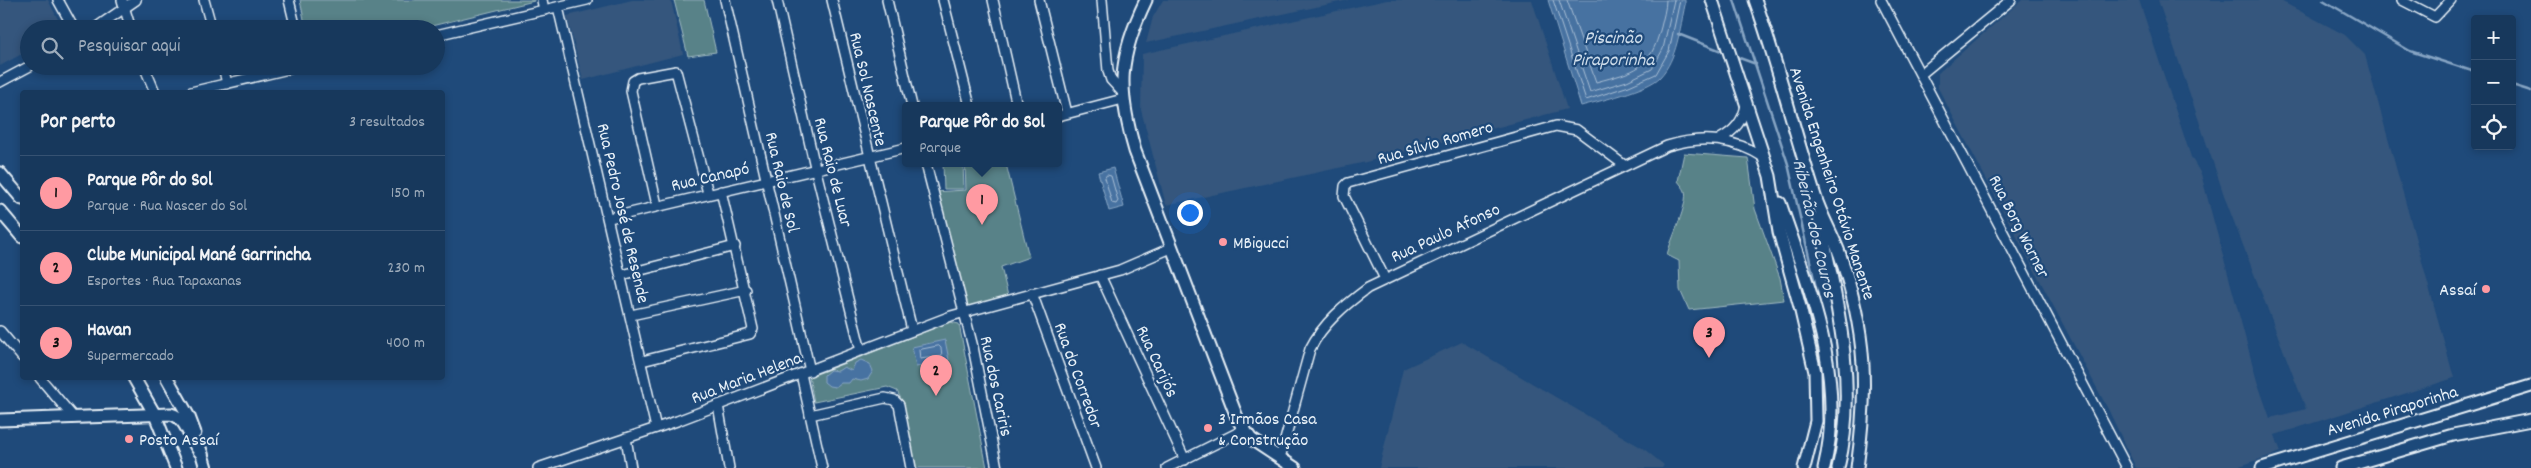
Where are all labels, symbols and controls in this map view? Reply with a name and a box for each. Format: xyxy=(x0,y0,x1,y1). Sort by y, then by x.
map controls xyxy=(2471,15,2516,150)
button: + xyxy=(2471,15,2516,60)
search box xyxy=(20,20,445,75)
water label: Piscinão Piraporinha xyxy=(1572,26,1655,75)
street label: Rua Sol Nascente xyxy=(841,30,892,149)
icon: search xyxy=(38,34,66,62)
text: Pesquisar aqui xyxy=(78,34,180,61)
button: − xyxy=(2471,60,2516,105)
street label: Avenida Engenheiro Otávio Manente xyxy=(1781,64,1880,304)
popup xyxy=(902,102,1062,167)
button: locate xyxy=(2471,105,2516,150)
text: Por perto xyxy=(40,108,115,138)
text: Parque Pôr do Sol xyxy=(919,110,1045,137)
text: 3 resultados xyxy=(349,111,425,134)
street label: Rua Raio de Luar xyxy=(806,115,857,230)
street label: Rua Sílvio Romero xyxy=(1375,116,1496,173)
street label: Rua Pedro José de Resende xyxy=(589,121,654,306)
street label: Rua Raio de Sol xyxy=(757,130,804,236)
text: Parque xyxy=(919,137,961,160)
street label: Rua Canapó xyxy=(669,157,752,200)
water label: Ribeirão dos Couros xyxy=(1784,157,1842,302)
text: Parque Pôr do Sol xyxy=(87,168,213,195)
street label: Rua Borg Warner xyxy=(1981,171,2055,283)
text: 1 xyxy=(54,182,58,205)
text: 150 m xyxy=(391,182,425,205)
pin: 1 xyxy=(966,184,998,225)
text: Parque · Rua Nascer do Sol xyxy=(87,195,247,218)
street label: Rua Paulo Afonso xyxy=(1387,198,1505,271)
your location xyxy=(1177,200,1203,226)
place label: MBigucci xyxy=(1233,232,1289,257)
marker: MBigucci xyxy=(1217,236,1229,248)
text: Clube Municipal Mané Garrincha xyxy=(87,243,311,270)
text: 2 xyxy=(53,257,60,280)
text: 230 m xyxy=(388,257,425,280)
text: Esportes · Rua Tapaxanas xyxy=(87,270,242,293)
place label: Assaí xyxy=(2439,279,2478,304)
marker: Assaí xyxy=(2480,283,2492,295)
pin: 3 xyxy=(1693,317,1725,358)
text: Havan xyxy=(87,318,131,345)
street label: Rua do Corredor xyxy=(1046,319,1107,433)
street label: Rua Carijós xyxy=(1128,322,1183,402)
text: 3 xyxy=(52,332,60,355)
text: 400 m xyxy=(386,332,425,355)
street label: Rua dos Cariris xyxy=(972,334,1017,439)
text: Supermercado xyxy=(87,345,174,368)
street label: Rua Maria Helena xyxy=(688,347,806,412)
pin: 2 xyxy=(920,355,952,396)
street label: Avenida Piraporinha xyxy=(2324,380,2462,444)
place label: 3 Irmãos Casa & Construção xyxy=(1218,408,1317,454)
marker: 3 Irmãos Casa & Construção xyxy=(1202,422,1214,434)
place label: Posto Assaí xyxy=(139,429,220,454)
marker: Posto Assaí xyxy=(123,433,135,445)

